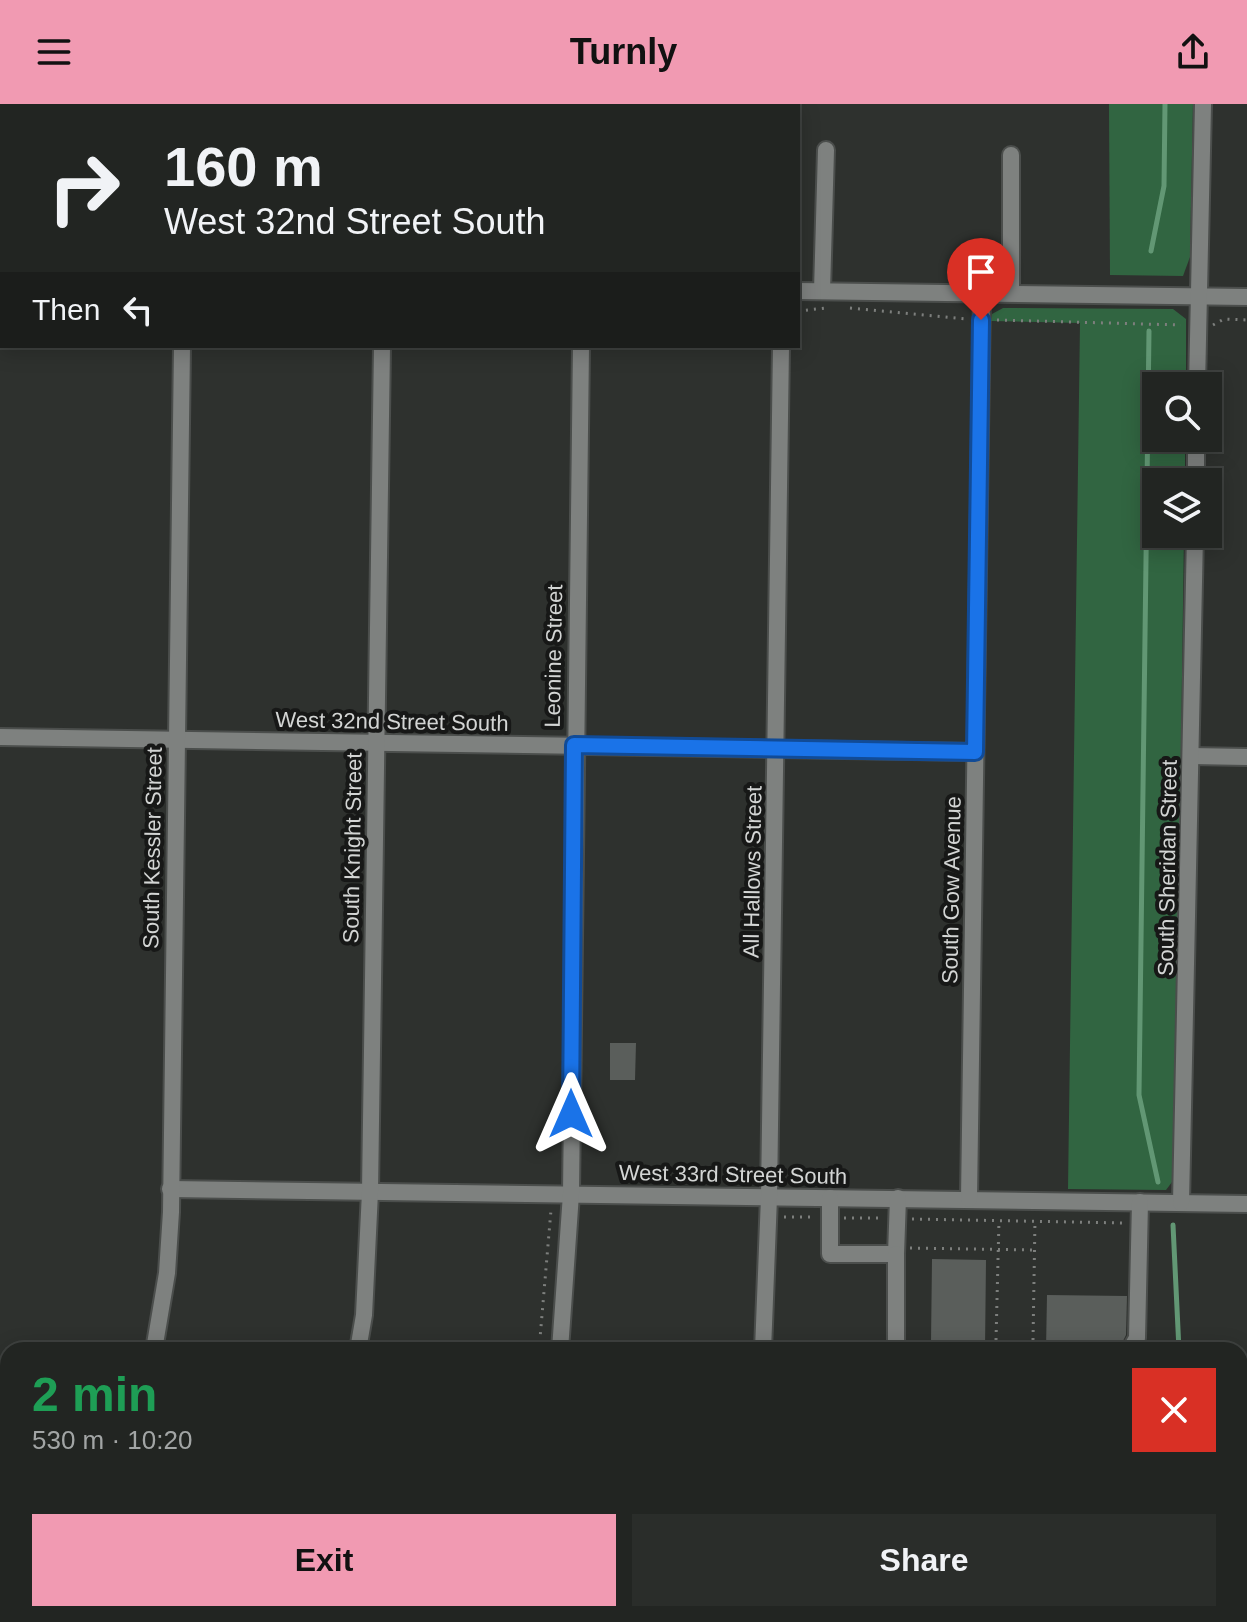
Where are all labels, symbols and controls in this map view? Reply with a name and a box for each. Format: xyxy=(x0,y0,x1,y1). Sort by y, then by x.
icon: menu xyxy=(32,30,76,74)
icon: share xyxy=(1171,30,1215,74)
text: Turnly xyxy=(570,31,677,72)
text: 160 m xyxy=(164,135,323,198)
icon: right xyxy=(32,136,136,240)
text: West 32nd Street South xyxy=(164,201,546,242)
pin xyxy=(947,238,1015,320)
icon: arrive xyxy=(959,250,1003,294)
icon: left xyxy=(116,288,160,332)
text: Then xyxy=(32,293,100,326)
map controls xyxy=(1142,372,1222,548)
button: search xyxy=(1142,372,1222,452)
button: layers xyxy=(1142,468,1222,548)
street label: Leonine Street xyxy=(540,584,567,728)
street label: West 32nd Street South xyxy=(275,707,509,736)
street label: South Kessler Street xyxy=(138,747,167,949)
street label: South Knight Street xyxy=(338,752,367,944)
street label: South Sheridan Street xyxy=(1153,760,1182,976)
street label: All Hallows Street xyxy=(738,786,767,958)
street label: South Gow Avenue xyxy=(937,796,966,984)
position arrow xyxy=(529,1072,613,1156)
street label: West 33rd Street South xyxy=(619,1160,847,1189)
text: 2 min xyxy=(32,1368,157,1421)
button: close xyxy=(1132,1368,1216,1452)
text: 530 m · 10:20 xyxy=(32,1425,192,1455)
button: Exit xyxy=(32,1514,616,1606)
button: Share xyxy=(632,1514,1216,1606)

